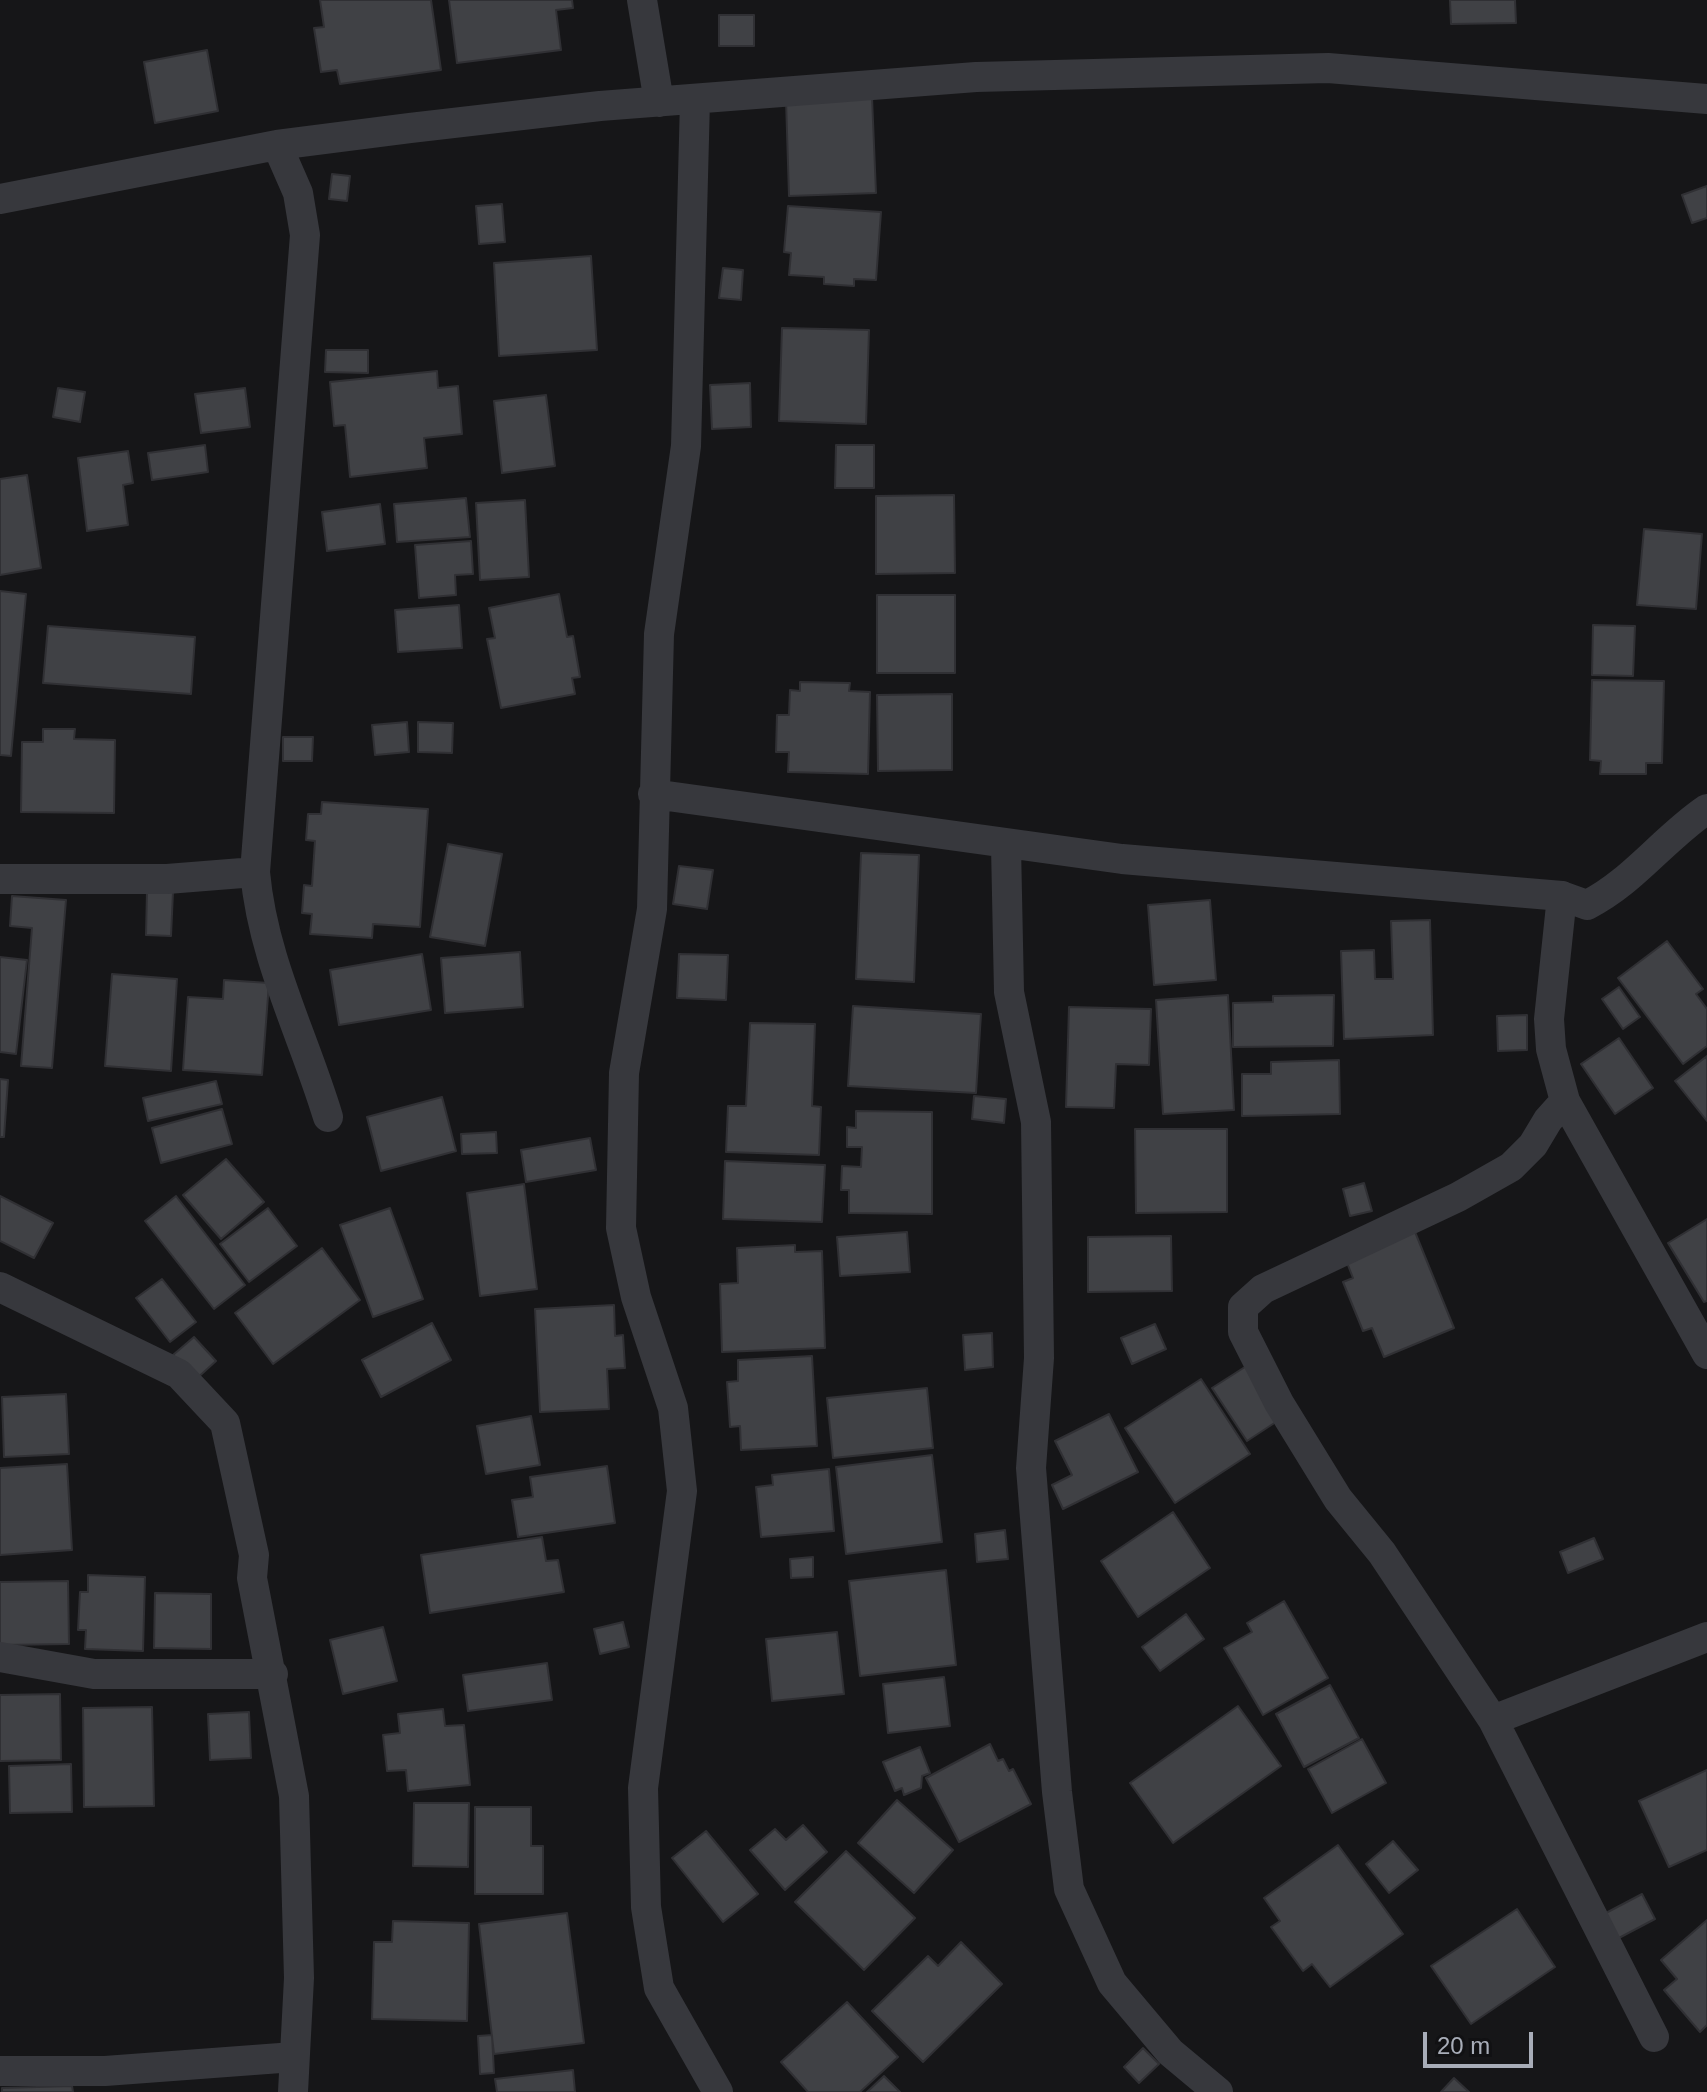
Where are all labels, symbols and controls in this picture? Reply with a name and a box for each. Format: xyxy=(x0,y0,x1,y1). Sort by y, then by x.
scale bar xyxy=(1427,2016,1537,2066)
text: 20 m xyxy=(1437,2032,1490,2059)

